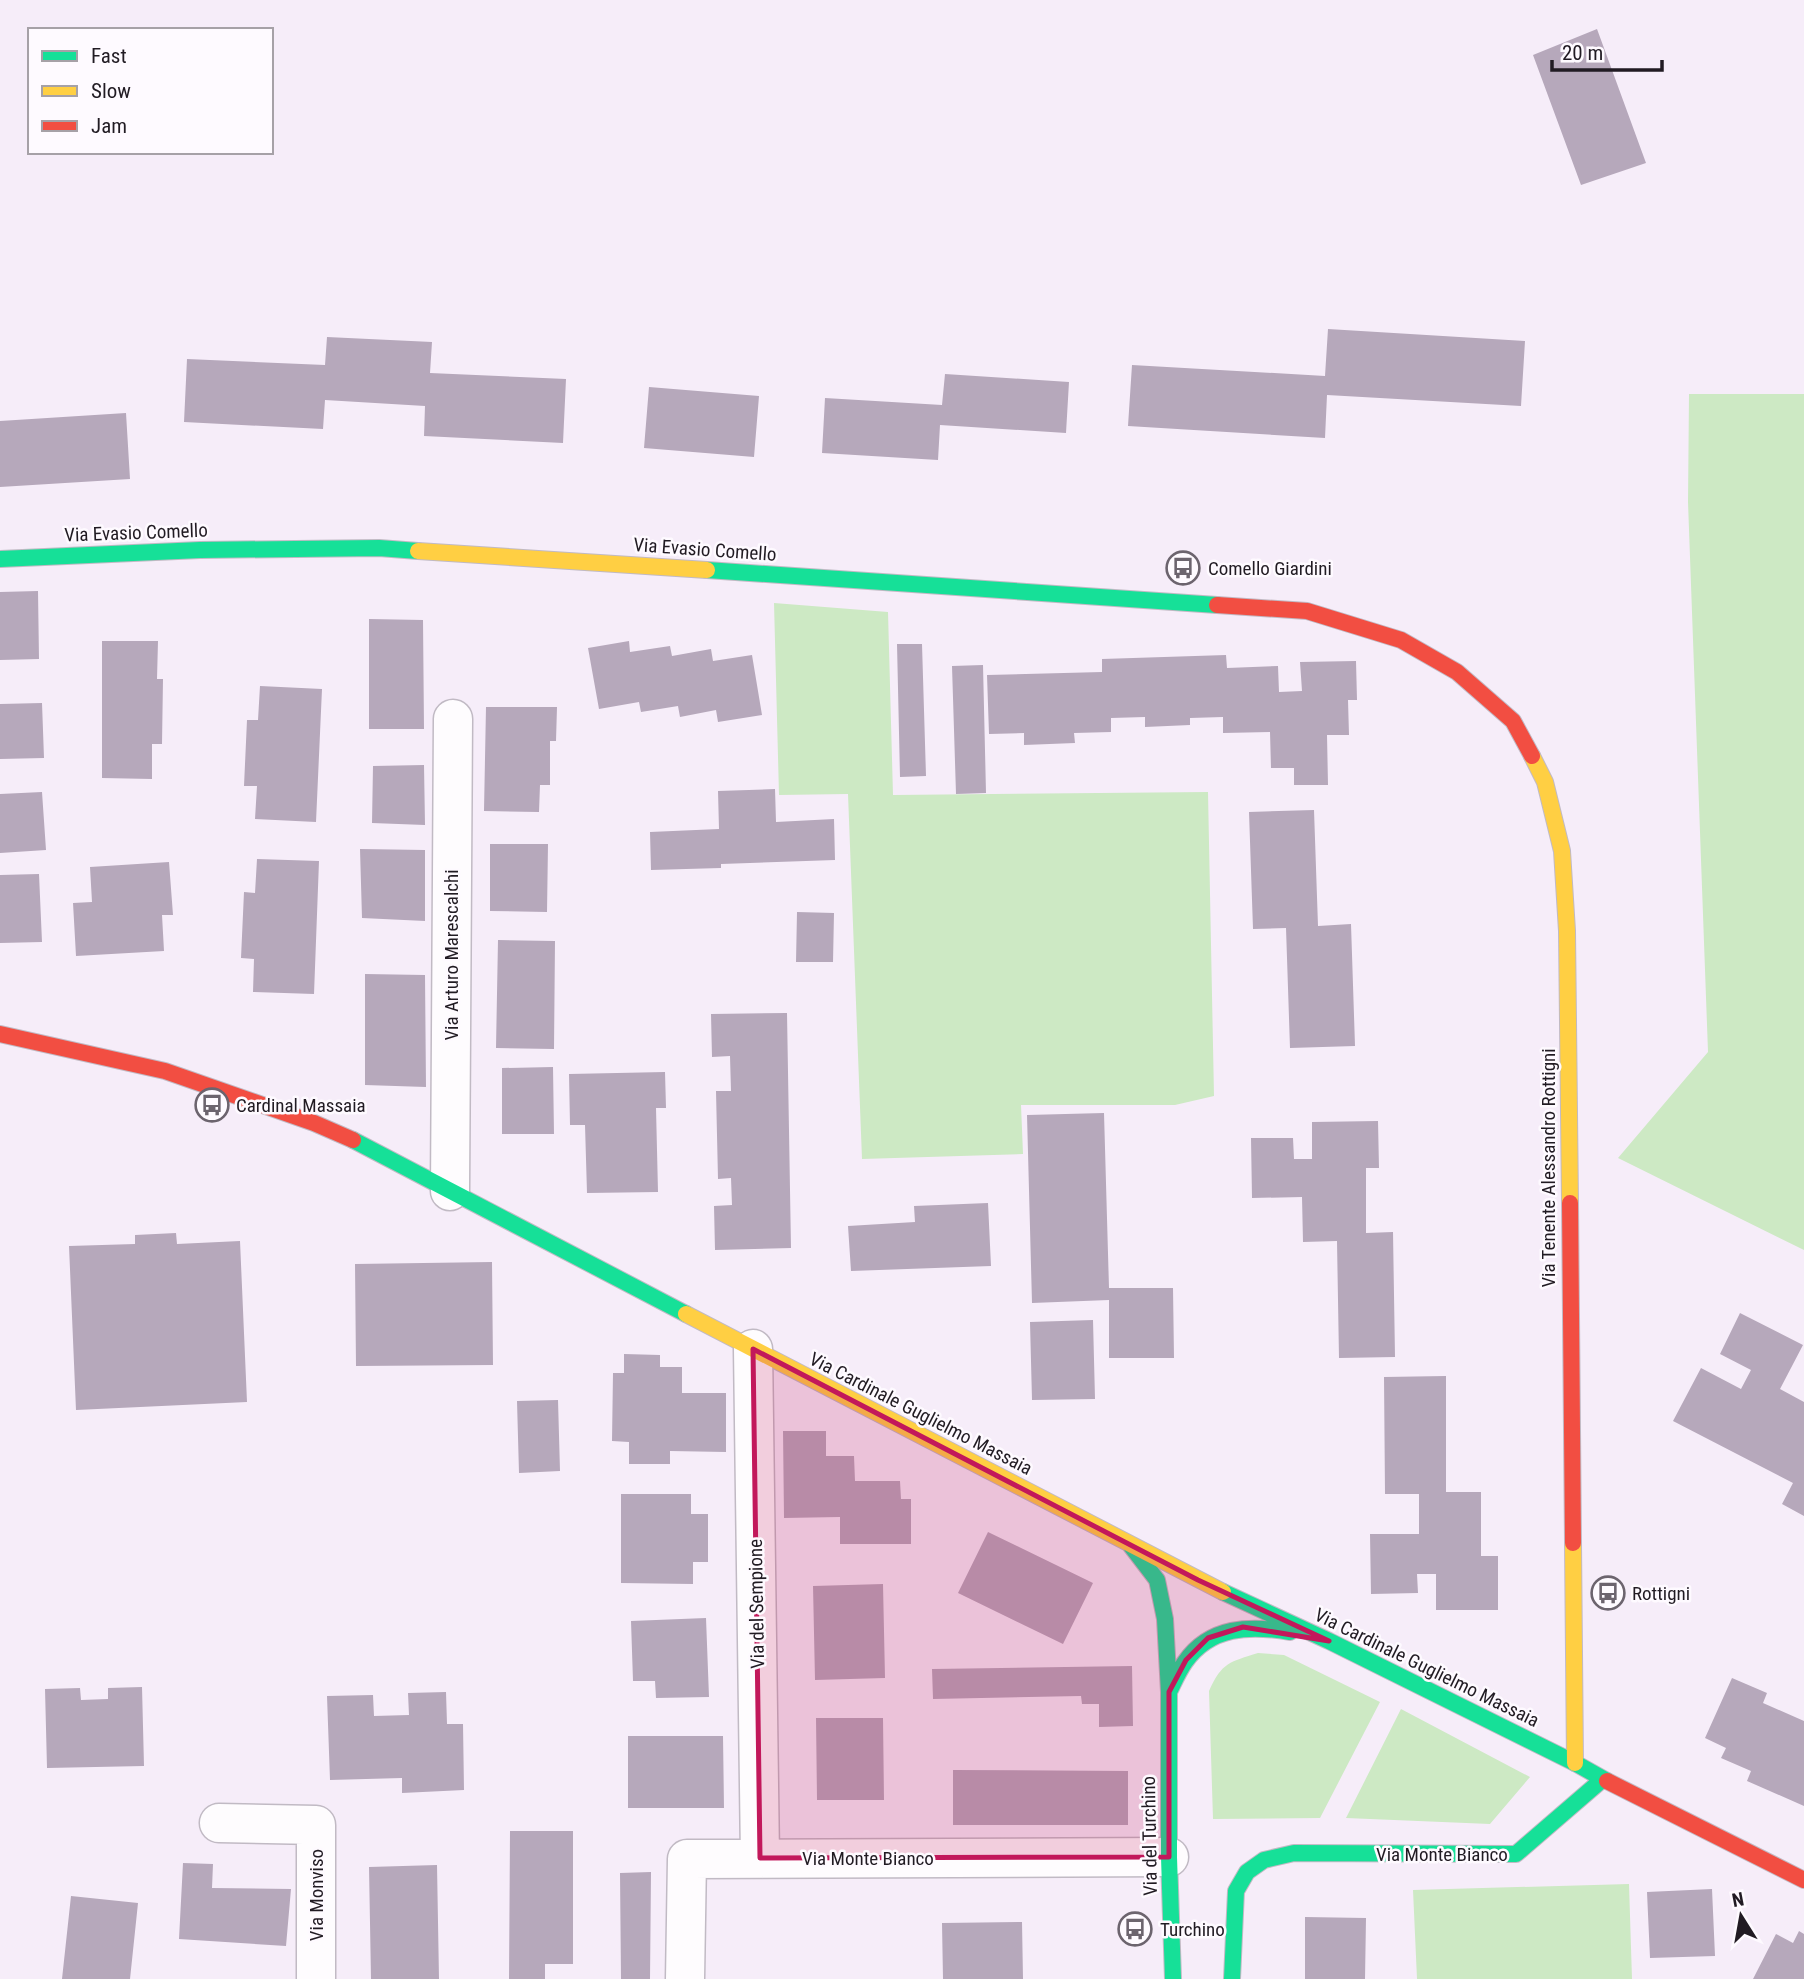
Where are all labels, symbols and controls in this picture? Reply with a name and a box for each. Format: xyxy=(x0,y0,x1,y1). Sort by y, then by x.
legend xyxy=(28,28,273,154)
scale bar xyxy=(1552,28,1662,72)
text: 20 m xyxy=(1562,41,1603,65)
text: Fast xyxy=(91,44,127,68)
text: Slow xyxy=(91,79,131,103)
text: Jam xyxy=(91,114,127,138)
street label: Via Evasio Comello xyxy=(64,519,208,546)
street label: Via Evasio Comello xyxy=(633,533,777,566)
bus stop icon: Comello Giardini xyxy=(1164,549,1202,587)
place label: Comello Giardini xyxy=(1208,557,1332,580)
street label: Via Arturo Marescalchi xyxy=(440,869,463,1041)
street label: Via Tenente Alessandro Rottigni xyxy=(1537,1048,1560,1288)
bus stop icon: Cardinal Massaia xyxy=(193,1086,231,1124)
place label: Cardinal Massaia xyxy=(236,1094,366,1117)
street label: Via Cardinale Guglielmo Massaia xyxy=(806,1347,1036,1480)
street label: Via del Sempione xyxy=(744,1539,769,1669)
bus stop icon: Rottigni xyxy=(1589,1574,1627,1612)
place label: Rottigni xyxy=(1632,1582,1690,1605)
street label: Via Cardinale Guglielmo Massaia xyxy=(1311,1603,1543,1732)
street label: Via del Turchino xyxy=(1137,1776,1162,1896)
street label: Via Monte Bianco xyxy=(1376,1843,1508,1866)
street label: Via Monte Bianco xyxy=(802,1847,934,1870)
street label: Via Monviso xyxy=(305,1849,328,1941)
north arrow xyxy=(1706,1881,1776,1951)
text: N xyxy=(1730,1887,1746,1912)
bus stop icon: Turchino xyxy=(1116,1910,1154,1948)
place label: Turchino xyxy=(1160,1918,1225,1941)

